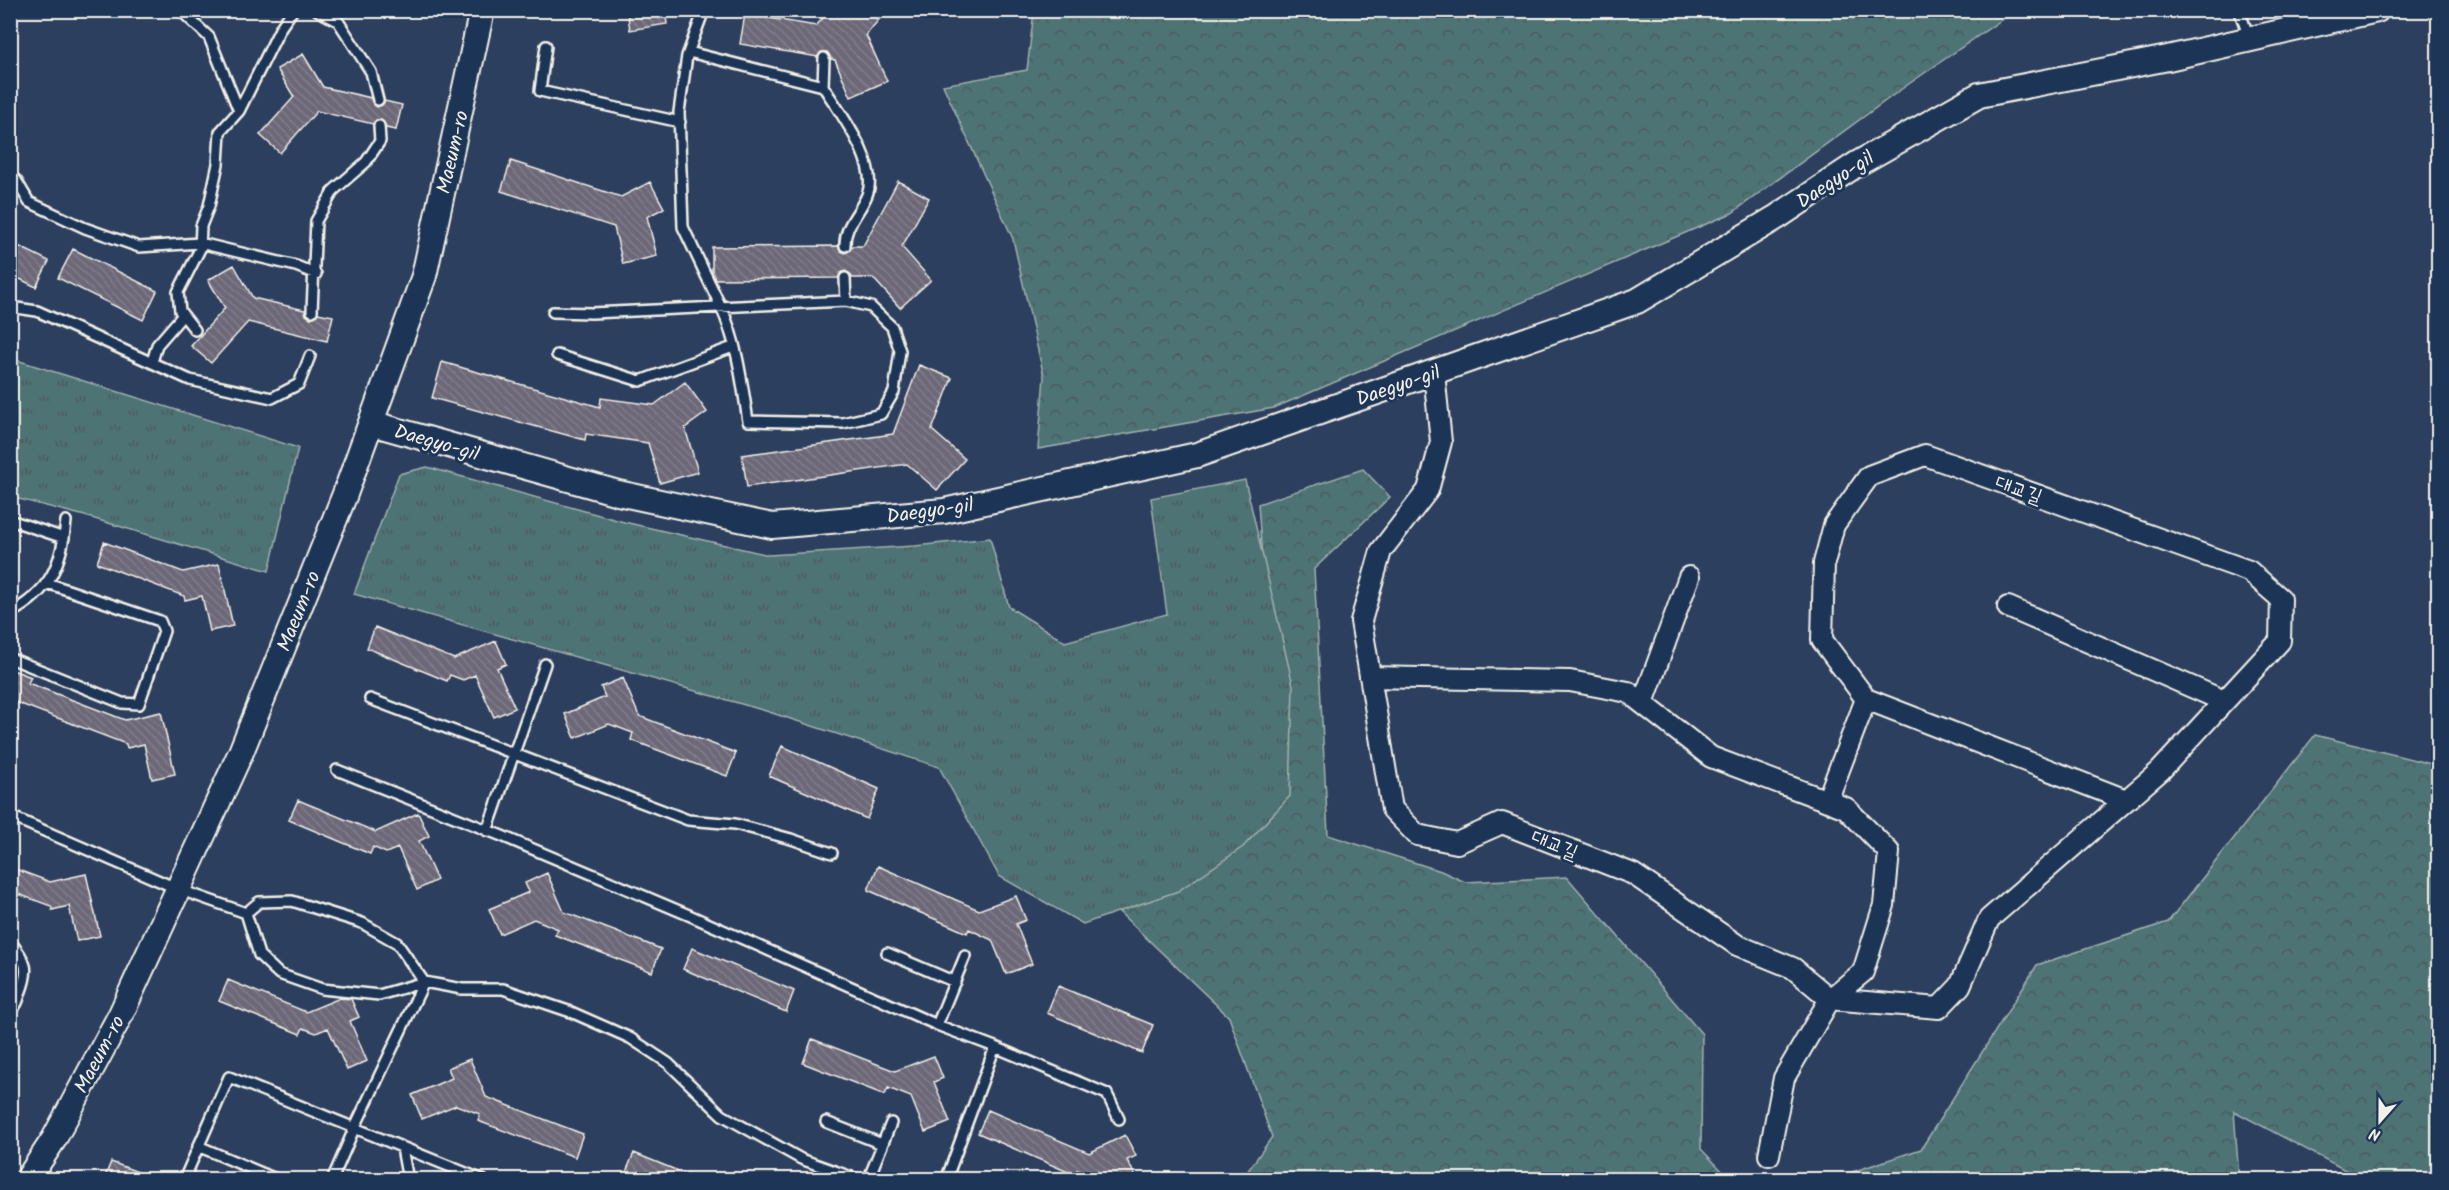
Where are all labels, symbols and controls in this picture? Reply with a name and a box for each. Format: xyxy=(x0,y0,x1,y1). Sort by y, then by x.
street label: Maeum-ro xyxy=(429,108,479,197)
street label: Daegyo-gil xyxy=(1791,143,1882,218)
street label: Daegyo-gil xyxy=(1352,357,1445,416)
street label: Daegyo-gil xyxy=(390,416,483,471)
street label: 대교길 xyxy=(1990,468,2046,514)
street label: Daegyo-gil xyxy=(885,490,976,534)
street label: Maeum-ro xyxy=(269,567,331,657)
street label: 대교길 xyxy=(1526,822,1583,870)
street label: Maeum-ro xyxy=(67,1010,135,1100)
north arrow xyxy=(2350,1091,2410,1151)
text: N xyxy=(2366,1120,2384,1147)

